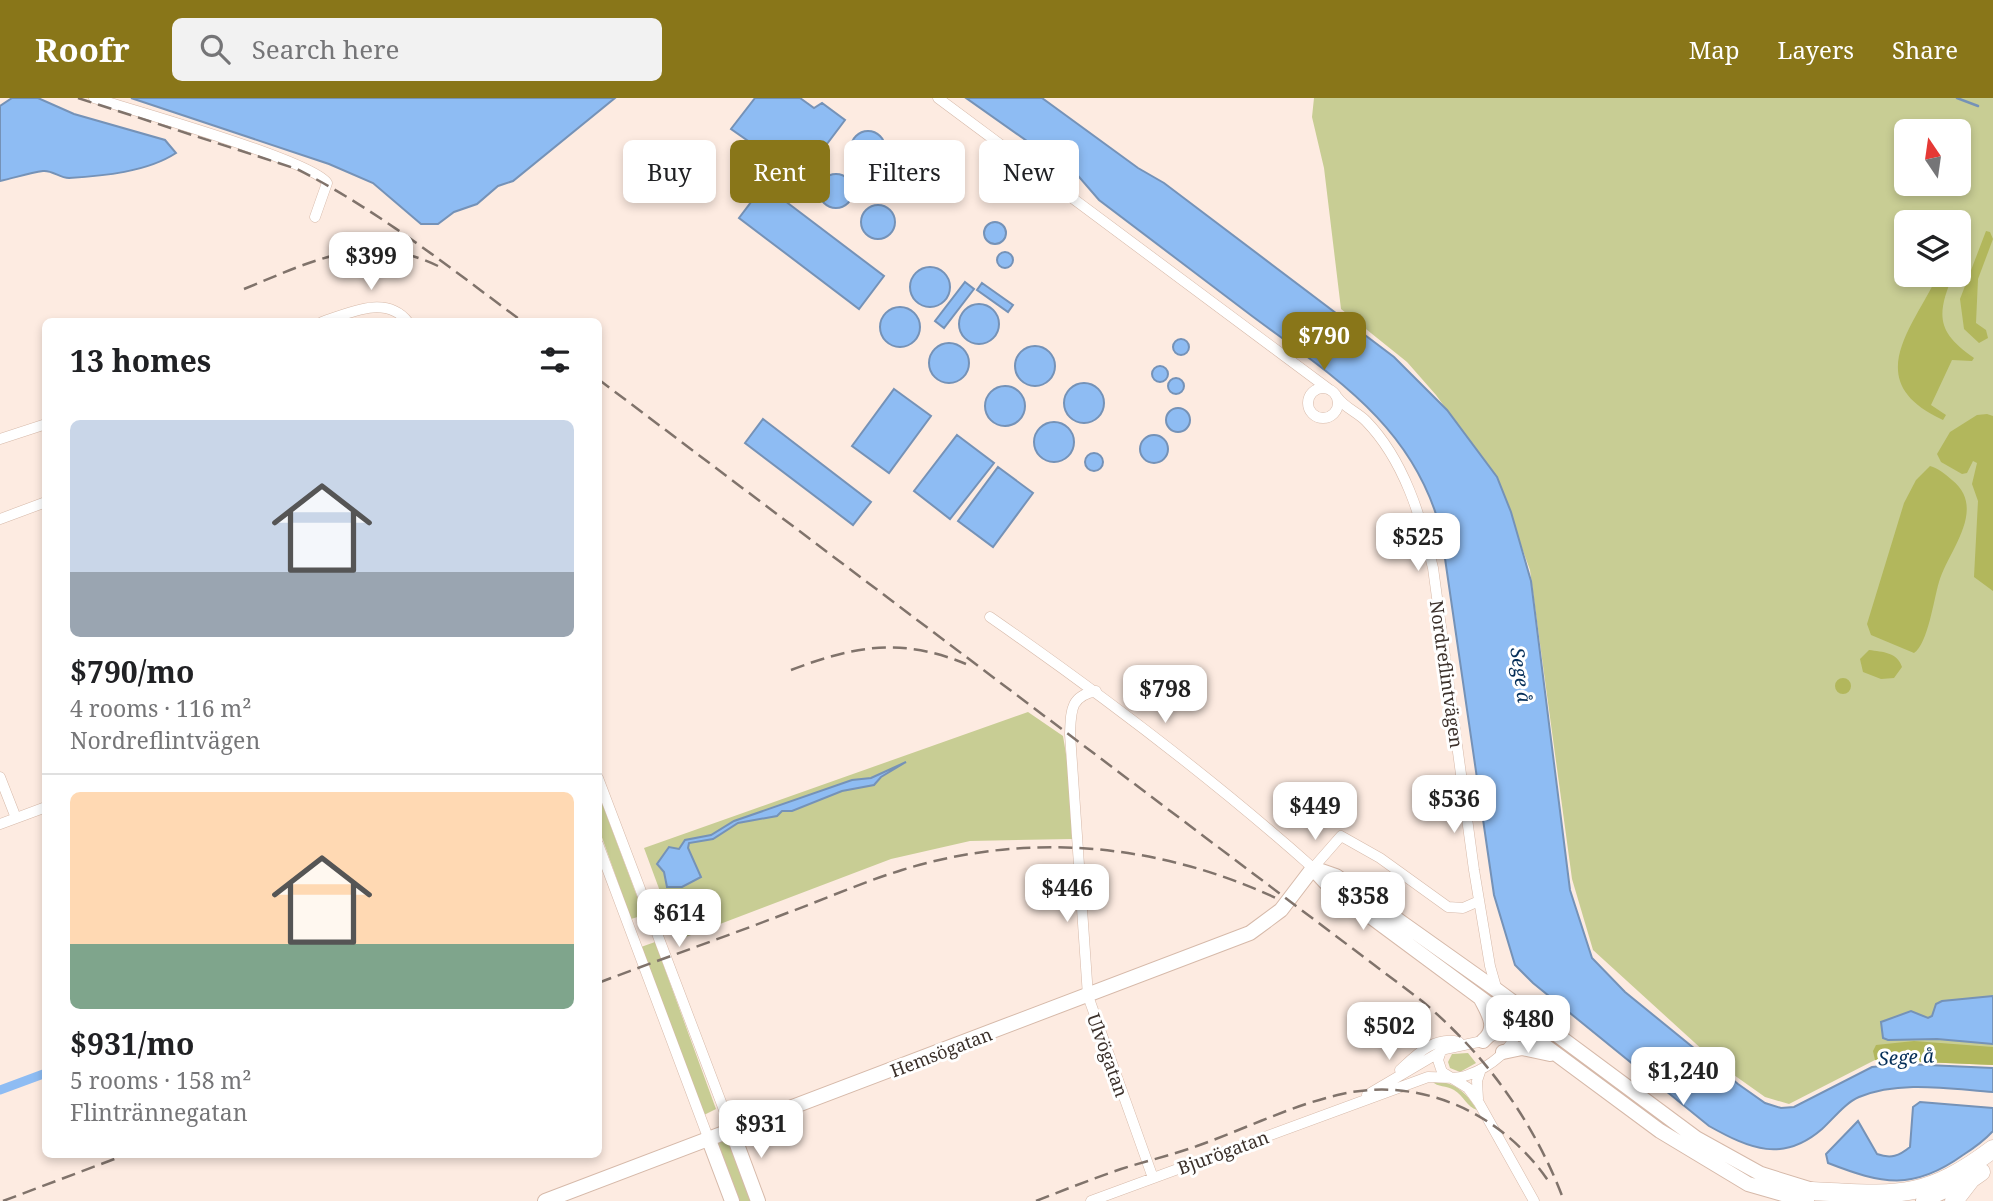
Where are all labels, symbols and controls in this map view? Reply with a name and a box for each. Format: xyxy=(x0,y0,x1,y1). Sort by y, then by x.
search box xyxy=(172,18,662,81)
text: Roofr xyxy=(35,27,130,72)
icon: search xyxy=(196,30,234,68)
text: Search here xyxy=(252,31,399,67)
text: Map xyxy=(1689,33,1740,66)
text: Layers xyxy=(1778,33,1854,66)
text: Share xyxy=(1892,33,1958,66)
north arrow xyxy=(1894,119,1970,196)
map controls xyxy=(1894,119,1971,287)
chip: Buy xyxy=(623,140,716,203)
chip: Rent xyxy=(730,140,830,203)
chip: Filters xyxy=(844,140,965,203)
chip: New xyxy=(979,140,1079,203)
button: layers xyxy=(1894,210,1971,287)
pin: $399 xyxy=(330,232,412,292)
text: $399 xyxy=(345,239,397,271)
pin: $790 xyxy=(1283,313,1365,372)
text: $790 xyxy=(1298,319,1350,351)
text: 13 homes xyxy=(70,340,211,381)
icon: filters xyxy=(536,341,574,379)
icon: home xyxy=(259,465,385,591)
pin: $525 xyxy=(1377,514,1459,573)
text: $525 xyxy=(1392,520,1444,552)
street label: Nordreflintvägen xyxy=(1425,599,1469,750)
water label: Sege å xyxy=(1504,646,1538,704)
text: $790/mo xyxy=(70,651,194,692)
pin: $798 xyxy=(1124,666,1206,725)
text: $798 xyxy=(1139,672,1191,704)
text: 4 rooms · 116 m² xyxy=(70,692,252,724)
text: Nordreflintvägen xyxy=(70,724,260,756)
pin: $536 xyxy=(1413,776,1495,835)
pin: $449 xyxy=(1274,782,1356,842)
text: $536 xyxy=(1428,782,1480,814)
text: $449 xyxy=(1289,789,1341,821)
icon: home xyxy=(259,837,385,963)
pin: $446 xyxy=(1026,864,1108,924)
text: $446 xyxy=(1041,871,1093,903)
pin: $358 xyxy=(1322,872,1404,932)
text: $358 xyxy=(1337,879,1389,911)
pin: $614 xyxy=(638,890,720,949)
text: $614 xyxy=(653,896,705,928)
pin: $480 xyxy=(1487,996,1569,1055)
pin: $502 xyxy=(1348,1002,1430,1062)
text: $480 xyxy=(1502,1002,1554,1034)
text: $502 xyxy=(1363,1009,1415,1041)
street label: Ulvögatan xyxy=(1082,1010,1134,1100)
street label: Hemsögatan xyxy=(887,1021,996,1082)
text: $931/mo xyxy=(70,1023,194,1064)
water label: Sege å xyxy=(1878,1043,1934,1071)
pin: $1,240 xyxy=(1626,1048,1740,1107)
text: $1,240 xyxy=(1647,1054,1719,1086)
text: 5 rooms · 158 m² xyxy=(70,1064,252,1096)
text: Flintrännegatan xyxy=(70,1096,248,1128)
pin: $931 xyxy=(720,1100,802,1160)
text: $931 xyxy=(735,1107,787,1139)
street label: Bjurögatan xyxy=(1174,1124,1272,1180)

